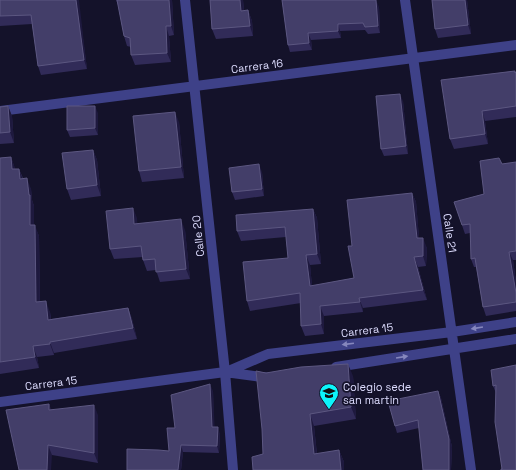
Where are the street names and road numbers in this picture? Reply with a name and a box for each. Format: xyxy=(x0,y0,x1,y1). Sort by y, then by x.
street label: Carrera 16 xyxy=(230,56,284,76)
street label: Calle 21 xyxy=(440,213,460,253)
street label: Calle 20 xyxy=(189,214,207,258)
street label: Carrera 15 xyxy=(340,320,394,340)
street label: Carrera 15 xyxy=(24,373,78,393)

